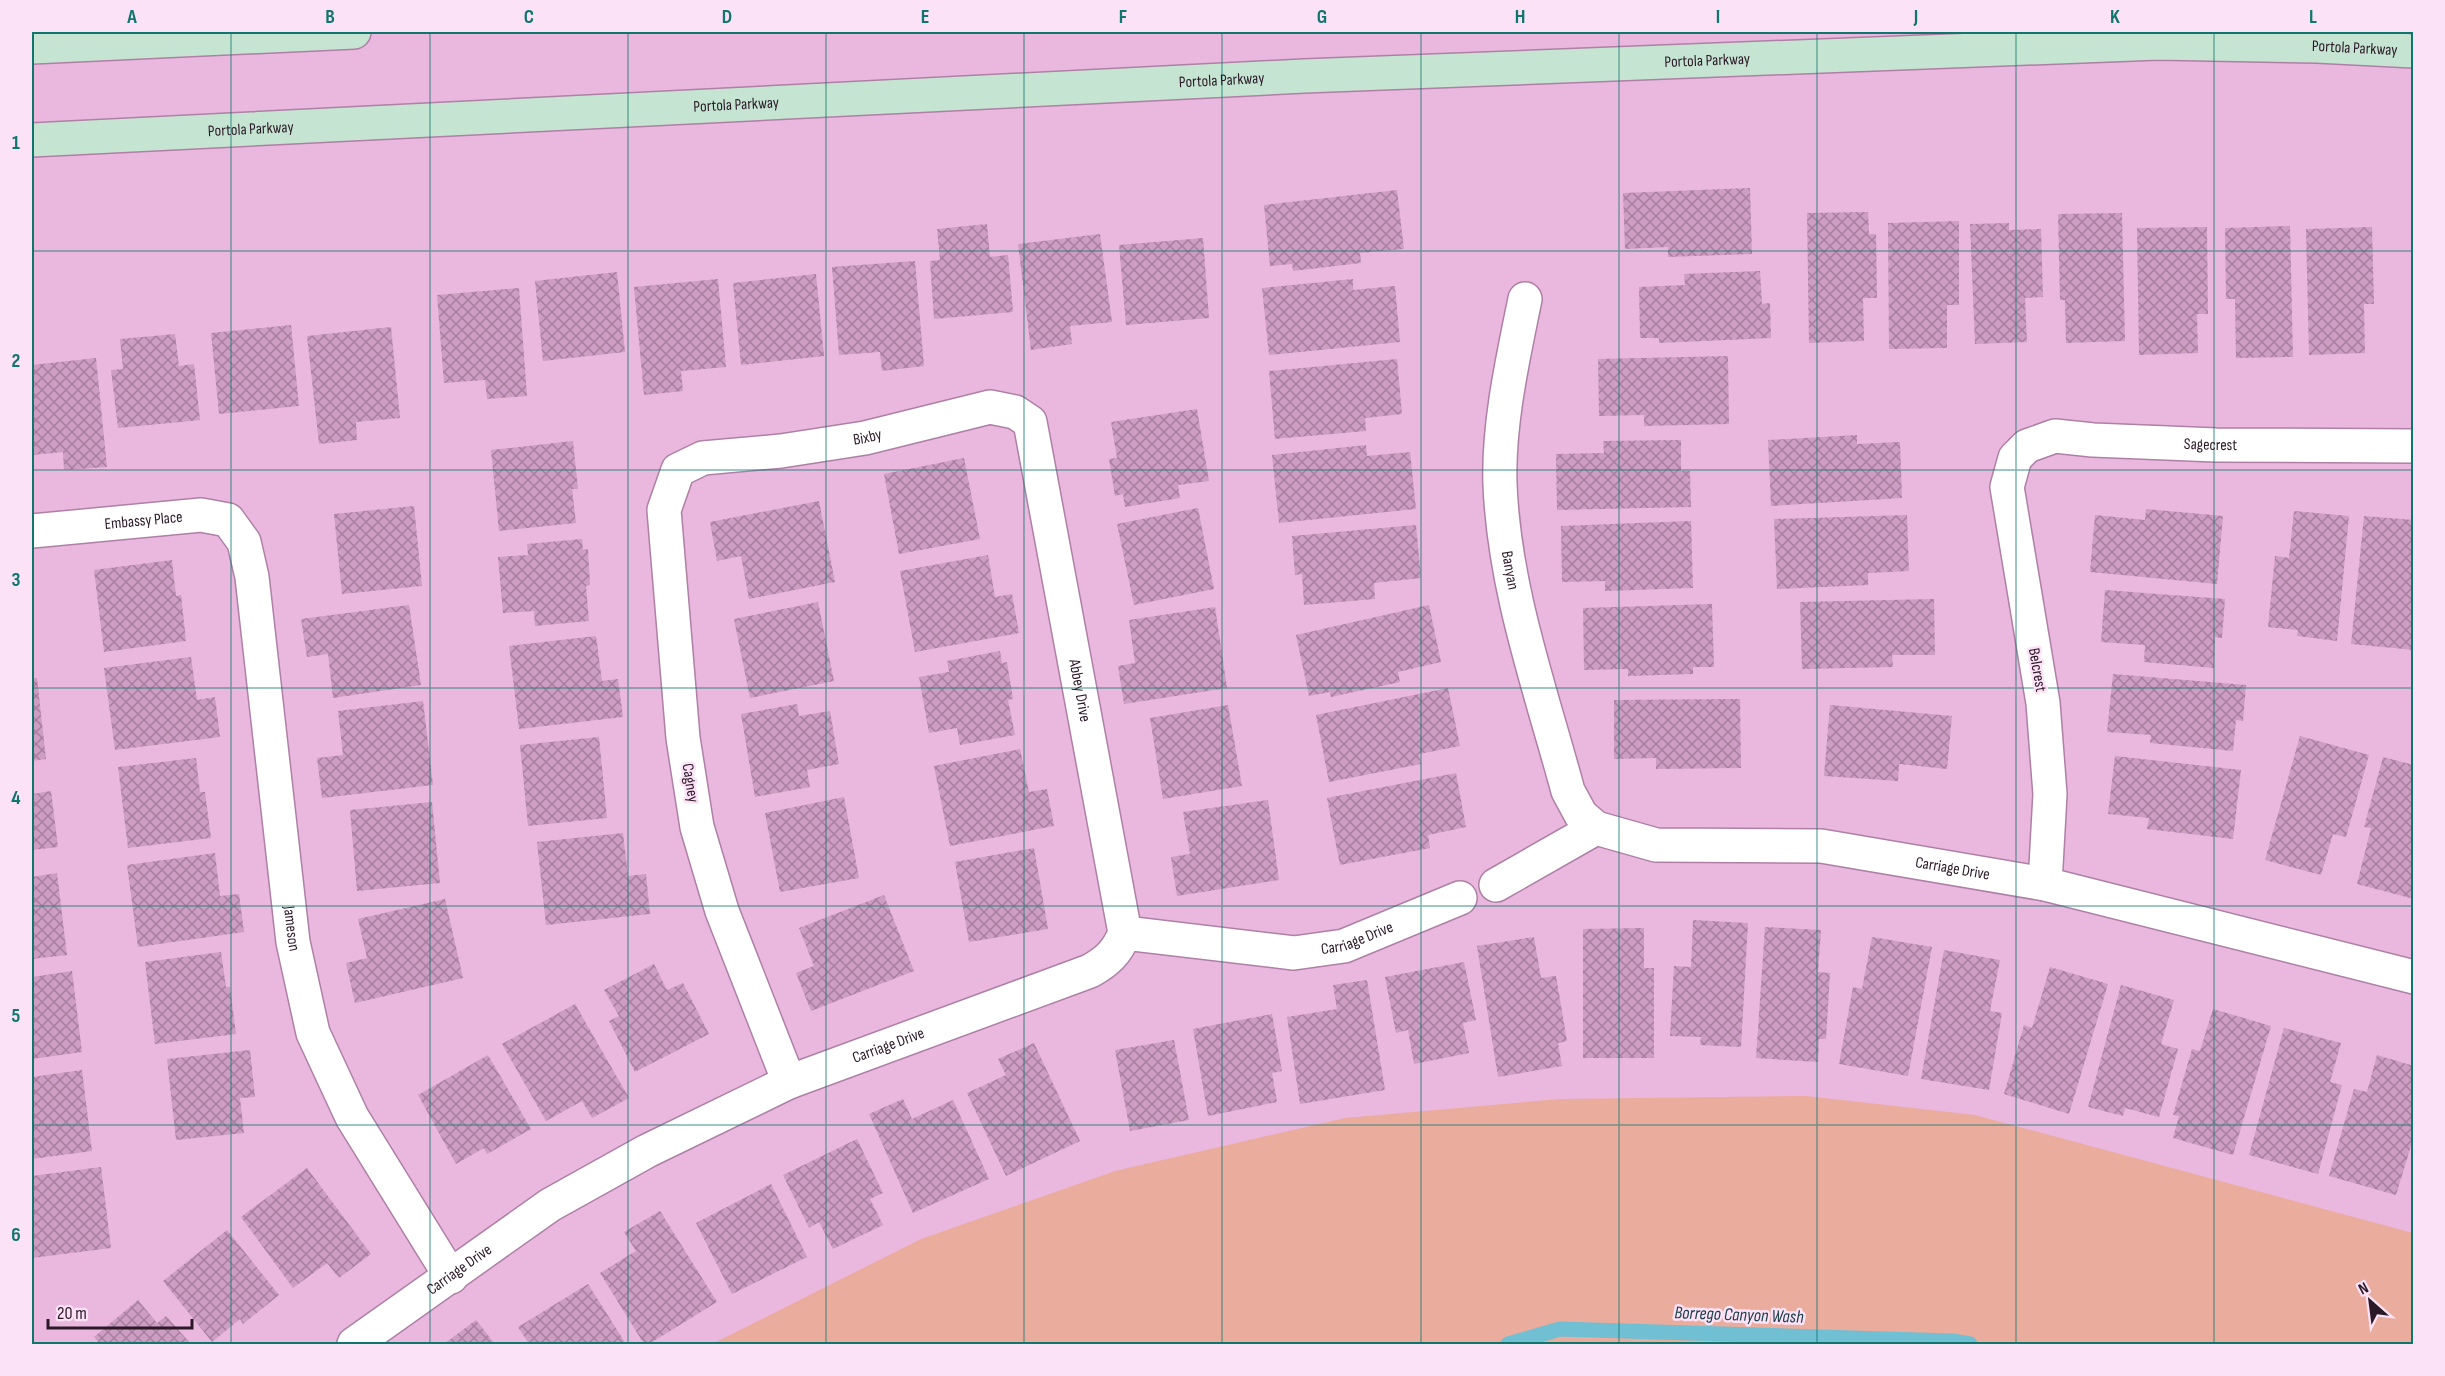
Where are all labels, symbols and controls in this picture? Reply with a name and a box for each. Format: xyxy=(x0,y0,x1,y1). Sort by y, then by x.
text: A xyxy=(126,5,137,29)
text: B xyxy=(325,5,335,29)
text: C xyxy=(524,5,534,29)
text: D xyxy=(722,5,732,29)
text: E xyxy=(921,5,929,29)
text: F xyxy=(1119,5,1127,29)
text: G xyxy=(1317,5,1327,29)
text: H xyxy=(1515,5,1525,29)
text: I xyxy=(1716,5,1720,29)
text: J xyxy=(1913,5,1918,29)
text: K xyxy=(2110,5,2120,29)
text: L xyxy=(2309,5,2317,29)
street label: Portola Parkway xyxy=(2312,36,2398,60)
street label: Portola Parkway xyxy=(1664,49,1750,72)
street label: Portola Parkway xyxy=(1178,69,1265,92)
street label: Portola Parkway xyxy=(693,93,779,116)
street label: Portola Parkway xyxy=(207,117,294,141)
text: 1 xyxy=(12,131,20,155)
text: 2 xyxy=(12,349,20,373)
street label: Bixby xyxy=(852,425,884,449)
street label: Sagecrest xyxy=(2183,434,2237,455)
street label: Embassy Place xyxy=(104,507,183,534)
street label: Banyan xyxy=(1497,549,1523,591)
text: 3 xyxy=(12,568,21,592)
street label: Belcrest xyxy=(2024,647,2050,694)
street label: Abbey Drive xyxy=(1065,657,1095,723)
street label: Cagney xyxy=(678,762,702,804)
text: 4 xyxy=(11,786,21,810)
street label: Carriage Drive xyxy=(1914,853,1991,884)
street label: Jameson xyxy=(279,904,304,953)
street label: Carriage Drive xyxy=(1320,917,1396,959)
text: 5 xyxy=(12,1004,21,1028)
street label: Carriage Drive xyxy=(850,1023,927,1067)
text: 6 xyxy=(11,1223,21,1247)
street label: Carriage Drive xyxy=(423,1240,495,1299)
north arrow xyxy=(2340,1271,2400,1331)
text: N xyxy=(2355,1279,2372,1299)
scale bar xyxy=(48,1292,192,1330)
water label: Borrego Canyon Wash xyxy=(1674,1302,1804,1328)
text: 20 m xyxy=(57,1303,87,1324)

